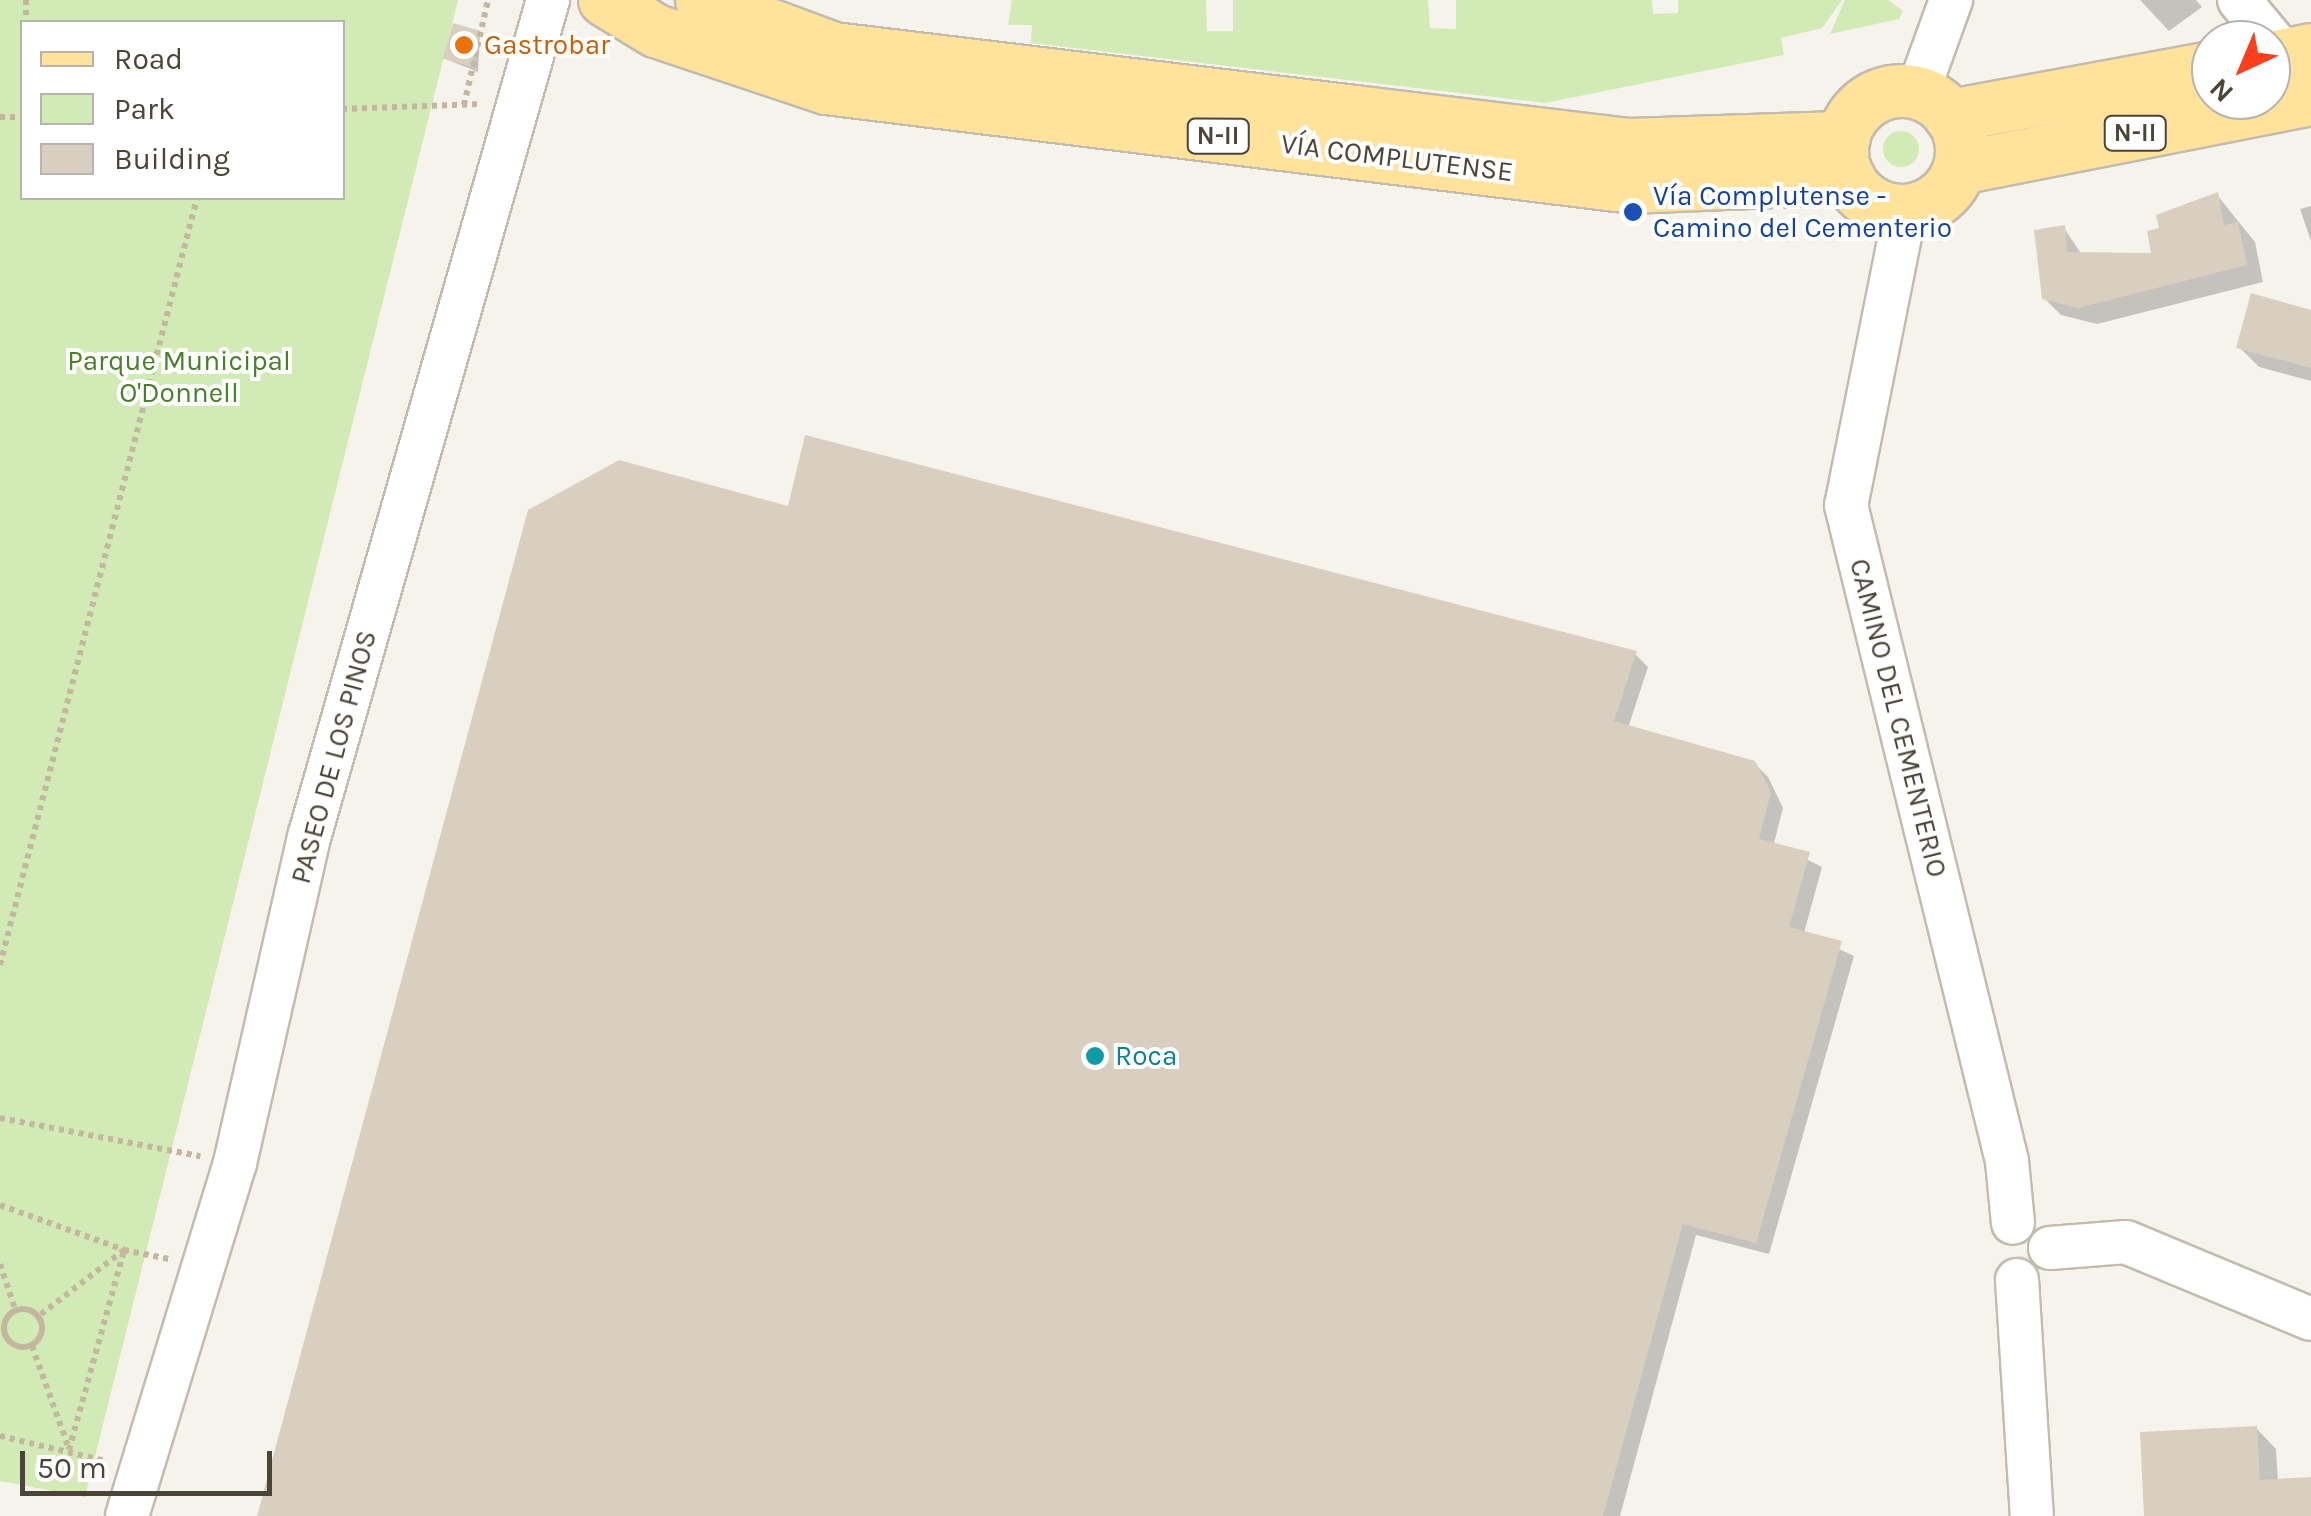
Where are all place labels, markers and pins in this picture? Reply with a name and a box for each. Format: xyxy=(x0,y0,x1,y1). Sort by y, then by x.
place label: Gastrobar xyxy=(484,28,610,62)
marker: Gastrobar xyxy=(453,34,475,56)
place label: Vía Complutense - Camino del Cementerio xyxy=(1653,179,1952,245)
marker: Vía Complutense - Camino del Cementerio xyxy=(1622,201,1644,223)
place label: Roca xyxy=(1115,1039,1177,1073)
marker: Roca xyxy=(1084,1045,1106,1067)

